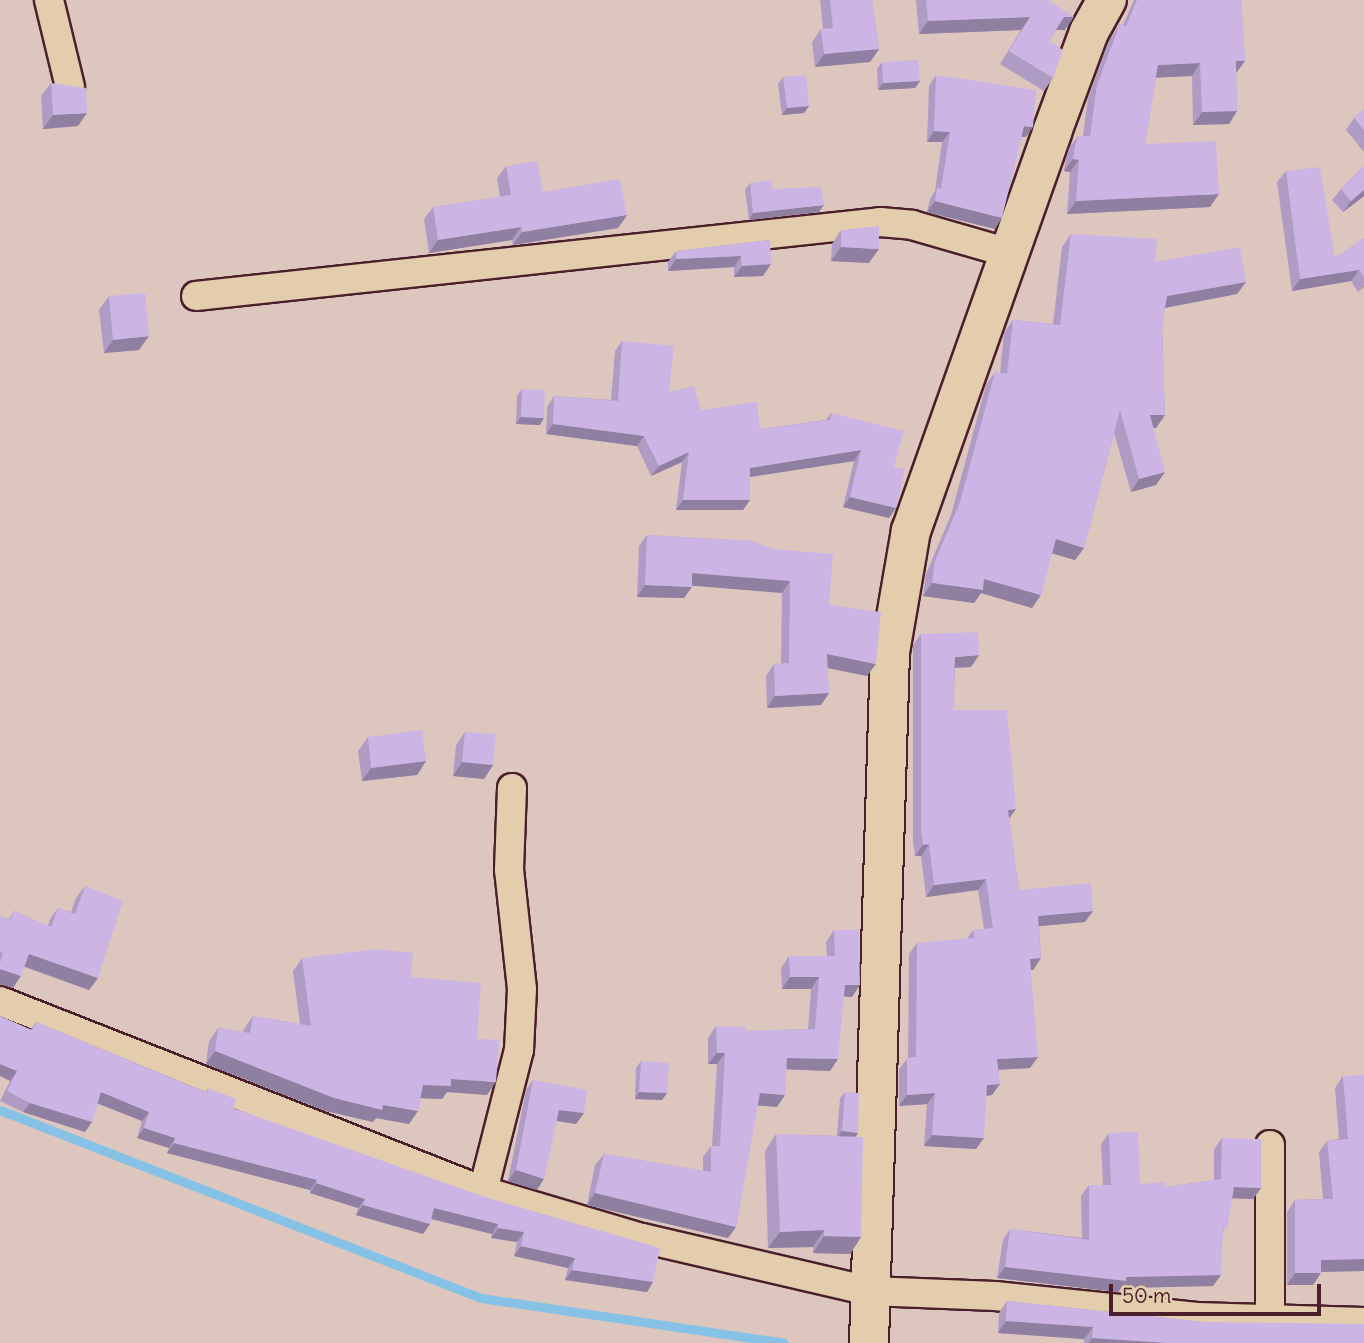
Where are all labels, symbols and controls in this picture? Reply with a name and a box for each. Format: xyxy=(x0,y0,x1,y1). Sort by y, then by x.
scale bar xyxy=(1112,1270,1324,1314)
text: 50 m xyxy=(1122,1282,1171,1309)

